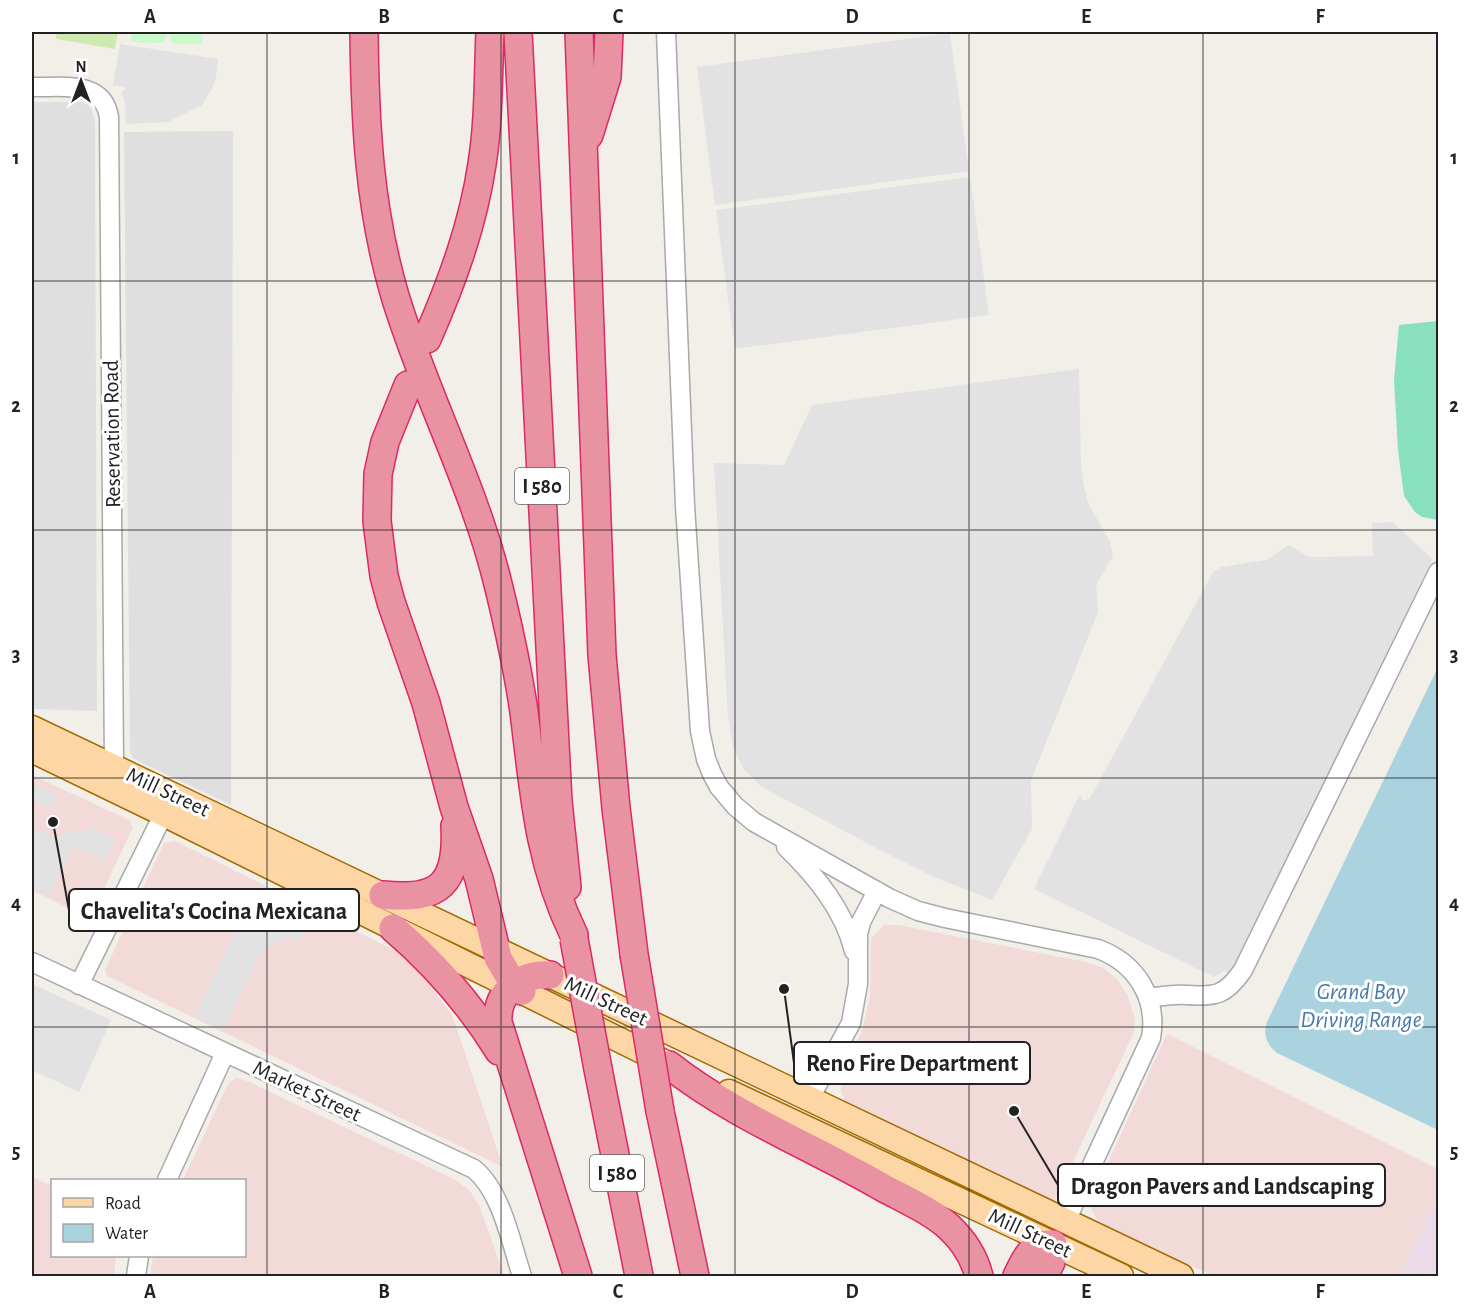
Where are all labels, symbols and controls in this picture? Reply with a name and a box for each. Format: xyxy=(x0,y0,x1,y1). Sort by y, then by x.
text: A xyxy=(144,7,156,27)
text: B xyxy=(378,7,390,27)
text: C xyxy=(613,7,624,27)
text: D xyxy=(845,7,859,27)
text: E xyxy=(1081,7,1091,27)
text: F xyxy=(1315,7,1325,27)
north arrow xyxy=(51,51,111,111)
text: N xyxy=(75,59,87,75)
text: 1 xyxy=(12,148,20,168)
text: 1 xyxy=(1450,148,1458,168)
street label: Reservation Road xyxy=(100,360,124,508)
text: 2 xyxy=(11,396,21,416)
text: 2 xyxy=(1449,396,1459,416)
road number: I 580 xyxy=(515,468,569,504)
text: 3 xyxy=(12,645,20,665)
text: 3 xyxy=(1450,645,1458,665)
street label: Mill Street xyxy=(123,763,213,821)
callout: Chavelita's Cocina Mexicana xyxy=(69,889,359,931)
text: 4 xyxy=(11,893,21,913)
text: 4 xyxy=(1449,893,1459,913)
text: Chavelita's Cocina Mexicana xyxy=(81,900,347,924)
street label: Mill Street xyxy=(561,972,651,1030)
water label: Grand Bay Driving Range xyxy=(1300,980,1422,1032)
callout: Reno Fire Department xyxy=(794,1042,1030,1084)
text: Reno Fire Department xyxy=(806,1052,1018,1076)
street label: Market Street xyxy=(250,1056,364,1126)
text: 5 xyxy=(12,1142,20,1162)
text: 5 xyxy=(1450,1142,1458,1162)
road number: I 580 xyxy=(590,1155,644,1191)
callout: Dragon Pavers and Landscaping xyxy=(1058,1164,1385,1206)
text: Dragon Pavers and Landscaping xyxy=(1071,1175,1374,1199)
legend xyxy=(51,1179,246,1257)
text: Road xyxy=(105,1195,141,1213)
street label: Mill Street xyxy=(985,1204,1075,1262)
text: Water xyxy=(105,1225,148,1243)
text: A xyxy=(144,1282,156,1302)
text: B xyxy=(378,1282,390,1302)
text: C xyxy=(613,1282,624,1302)
text: D xyxy=(845,1282,859,1302)
text: E xyxy=(1081,1282,1091,1302)
text: F xyxy=(1315,1282,1325,1302)

